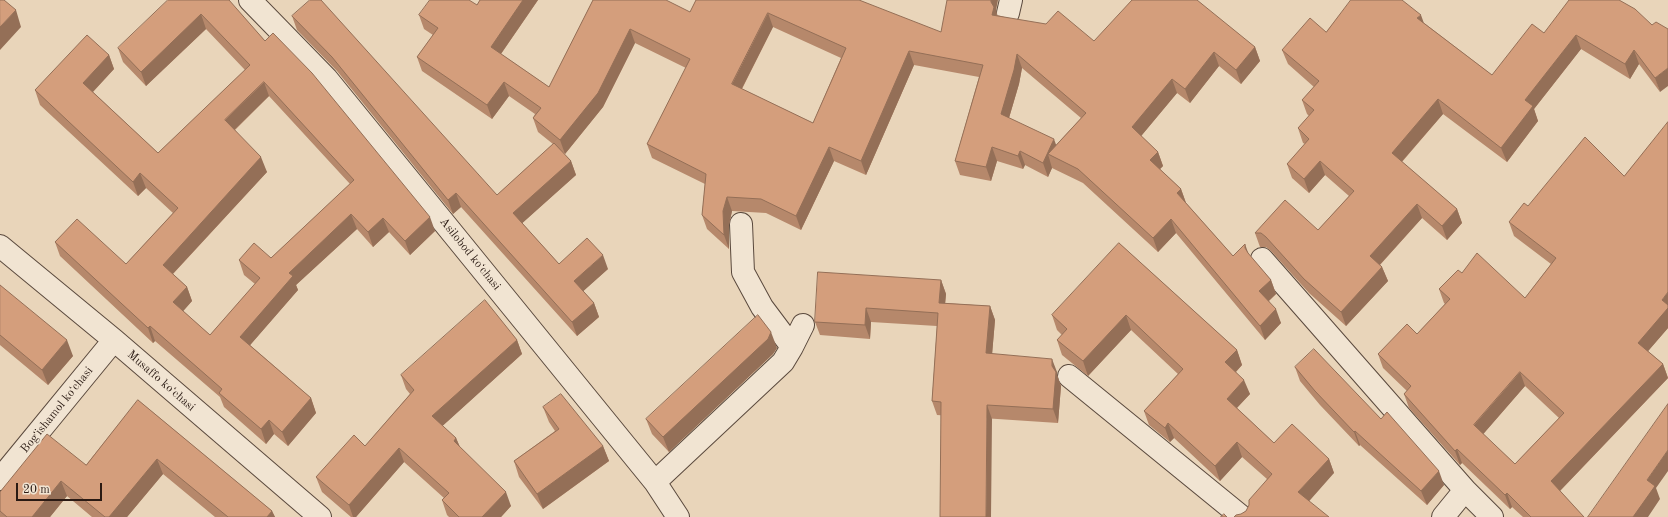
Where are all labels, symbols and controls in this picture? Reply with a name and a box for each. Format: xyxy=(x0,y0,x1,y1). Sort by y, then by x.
street label: Asilobod koʻchasi xyxy=(436,215,504,293)
street label: Musaffo koʻchasi xyxy=(124,347,198,415)
street label: Bogʻishamol koʻchasi xyxy=(18,364,96,456)
scale bar xyxy=(18,475,104,501)
text: 20 m xyxy=(23,484,50,496)

